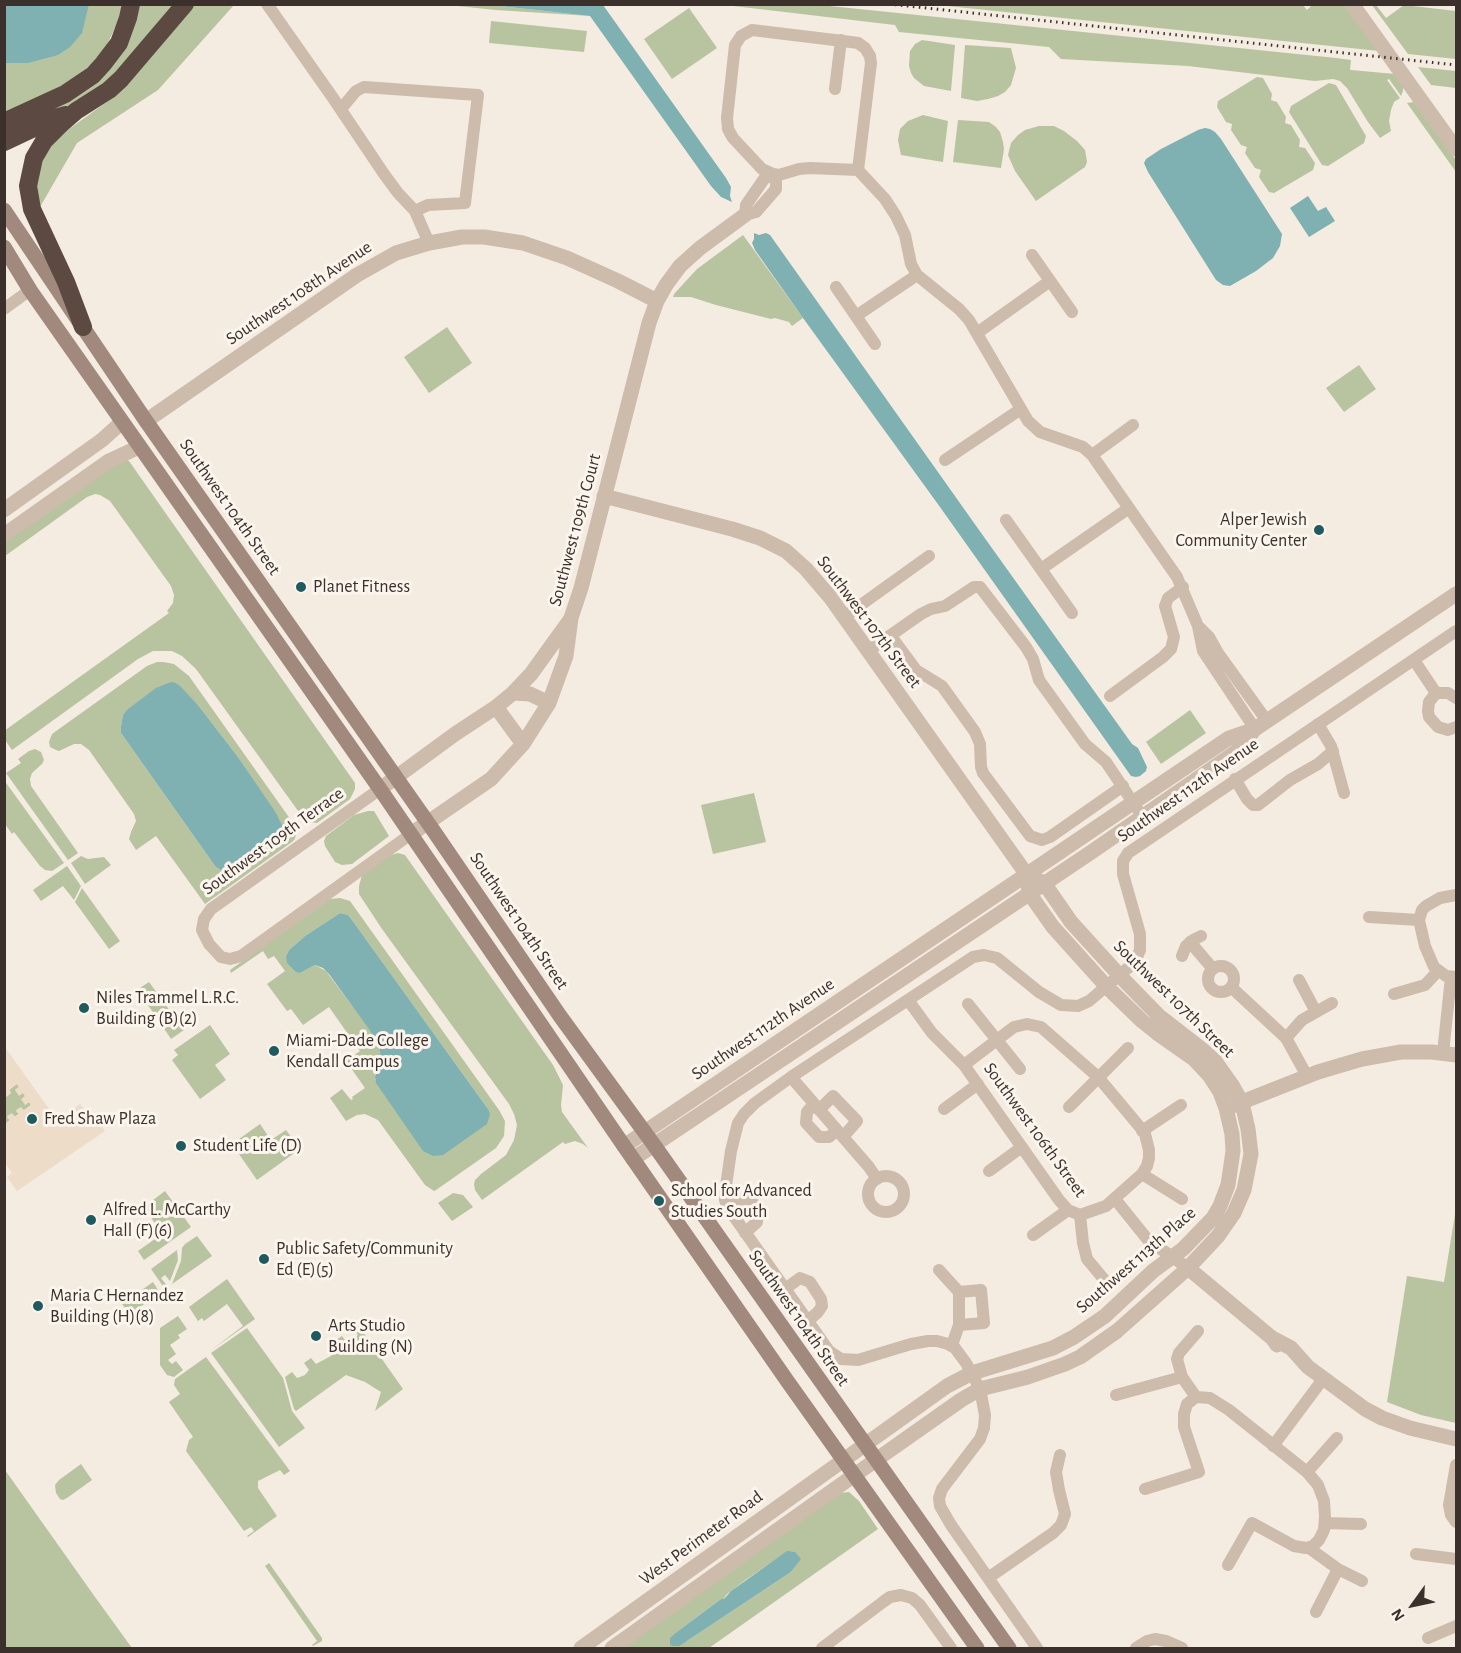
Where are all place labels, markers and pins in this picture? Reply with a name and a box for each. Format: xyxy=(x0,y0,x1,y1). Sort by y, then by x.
place label: Alper Jewish Community Center xyxy=(1175,509,1307,552)
marker: Alper Jewish Community Center xyxy=(1312,523,1326,537)
place label: Planet Fitness xyxy=(313,576,410,598)
marker: Planet Fitness xyxy=(294,580,308,594)
place label: Niles Trammel L.R.C. Building (B)(2) xyxy=(96,987,239,1030)
marker: Niles Trammel L.R.C. Building (B)(2) xyxy=(77,1001,91,1015)
place label: Miami-Dade College Kendall Campus xyxy=(286,1030,429,1072)
marker: Miami-Dade College Kendall Campus xyxy=(267,1044,281,1058)
place label: Fred Shaw Plaza xyxy=(44,1108,156,1130)
marker: Fred Shaw Plaza xyxy=(25,1112,39,1126)
place label: Student Life (D) xyxy=(193,1135,303,1157)
marker: Student Life (D) xyxy=(174,1139,188,1153)
place label: School for Advanced Studies South xyxy=(671,1180,812,1222)
marker: School for Advanced Studies South xyxy=(652,1194,666,1208)
place label: Alfred L. McCarthy Hall (F)(6) xyxy=(103,1199,231,1242)
marker: Alfred L. McCarthy Hall (F)(6) xyxy=(84,1213,98,1227)
place label: Public Safety/Community Ed (E)(5) xyxy=(276,1238,453,1280)
marker: Public Safety/Community Ed (E)(5) xyxy=(257,1252,271,1266)
place label: Maria C Hernandez Building (H)(8) xyxy=(50,1285,184,1328)
marker: Maria C Hernandez Building (H)(8) xyxy=(31,1299,45,1313)
place label: Arts Studio Building (N) xyxy=(328,1315,413,1358)
marker: Arts Studio Building (N) xyxy=(309,1329,323,1343)

